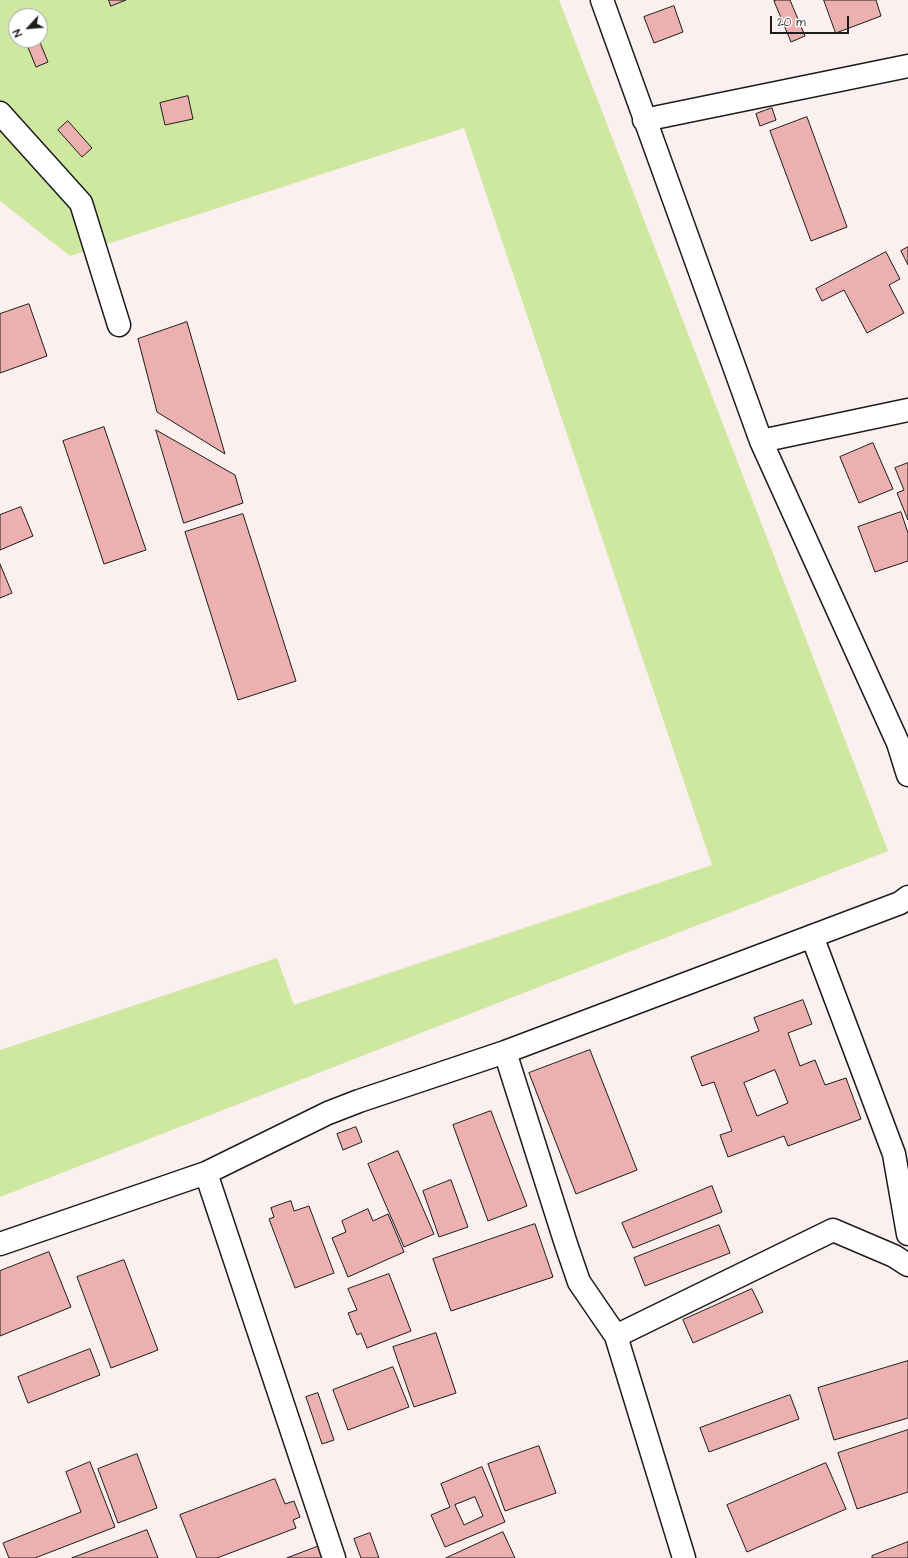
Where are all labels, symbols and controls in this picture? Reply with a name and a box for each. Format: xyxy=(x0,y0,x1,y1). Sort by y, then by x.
north arrow xyxy=(8,8,48,48)
scale bar xyxy=(772,8,851,34)
text: 20 m xyxy=(777,14,806,31)
text: N xyxy=(9,27,26,39)

